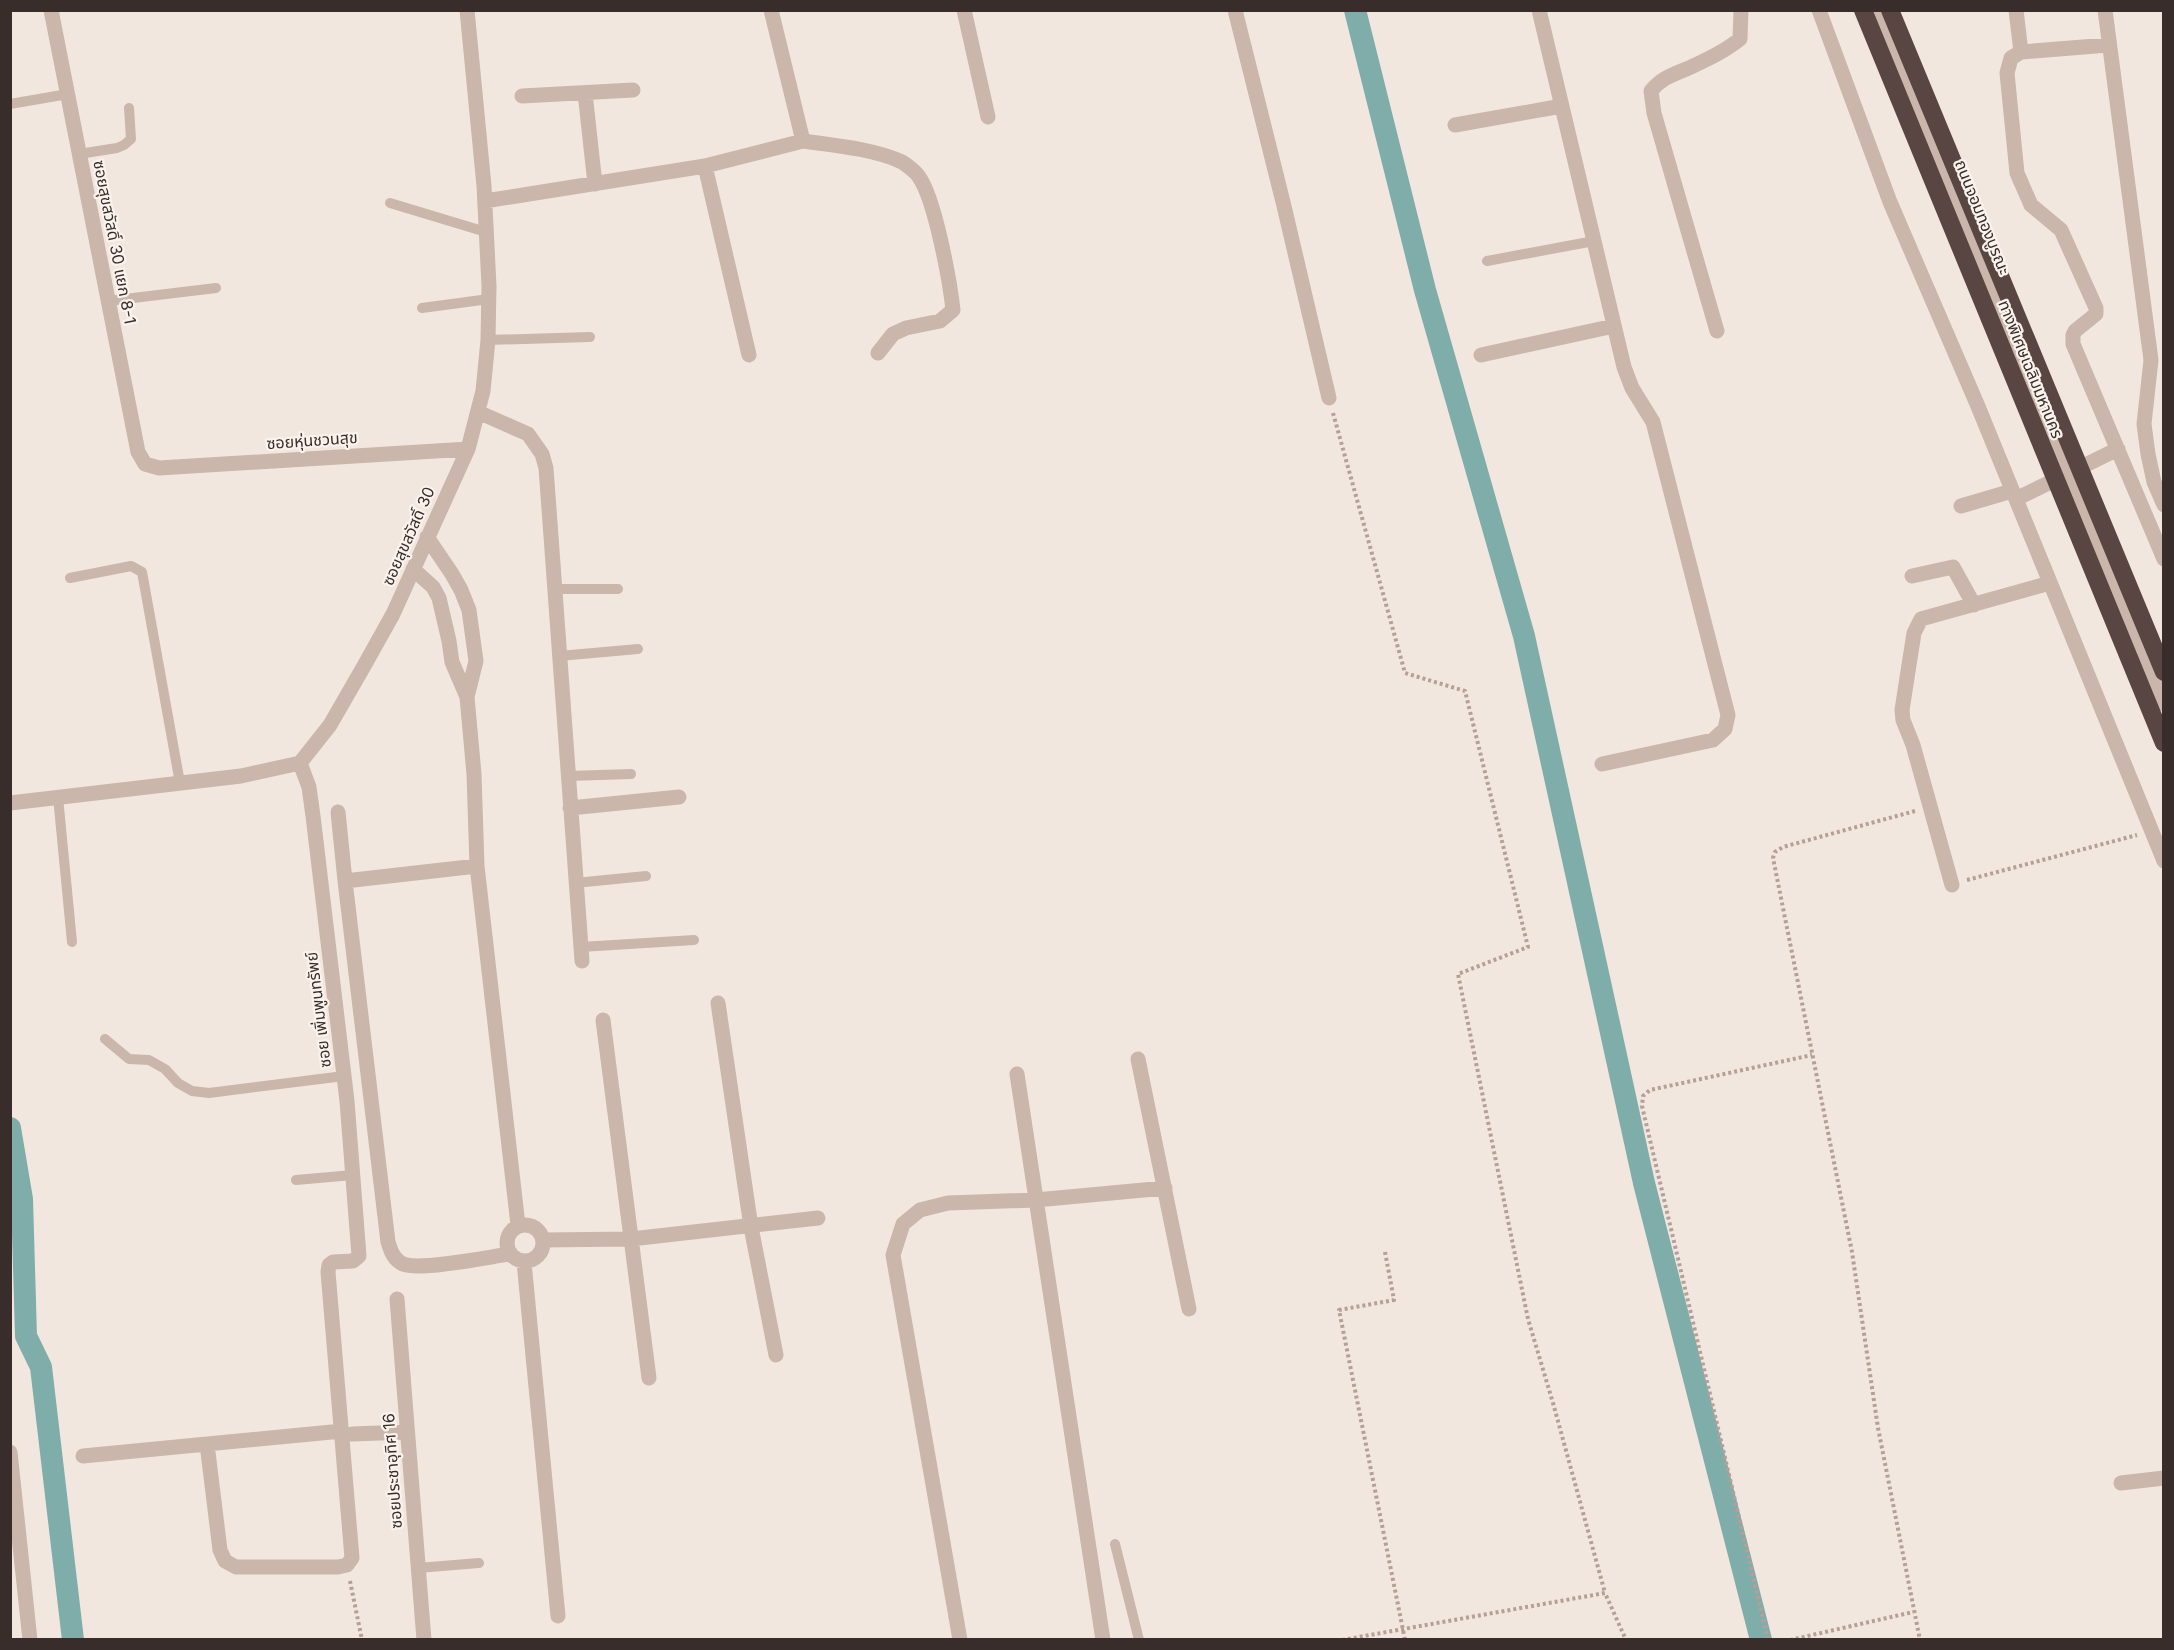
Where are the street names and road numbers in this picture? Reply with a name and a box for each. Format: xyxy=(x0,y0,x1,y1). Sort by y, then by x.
street label: ถนนจอมทองบูรณะ xyxy=(1951,157,2015,277)
street label: ซอยสุขสวัสดิ์ 30 แยก 8-1 xyxy=(89,158,141,326)
street label: ทางพิเศษเฉลิมมหานคร xyxy=(1994,297,2068,441)
street label: ซอยหุ่นชวนสุข xyxy=(266,427,358,453)
street label: ซอยสุขสวัสดิ์ 30 xyxy=(377,484,439,588)
street label: ซอย เพิ่มพูนทรัพย์ xyxy=(301,951,335,1069)
street label: ซอยประชาอุทิศ 16 xyxy=(378,1413,406,1529)

